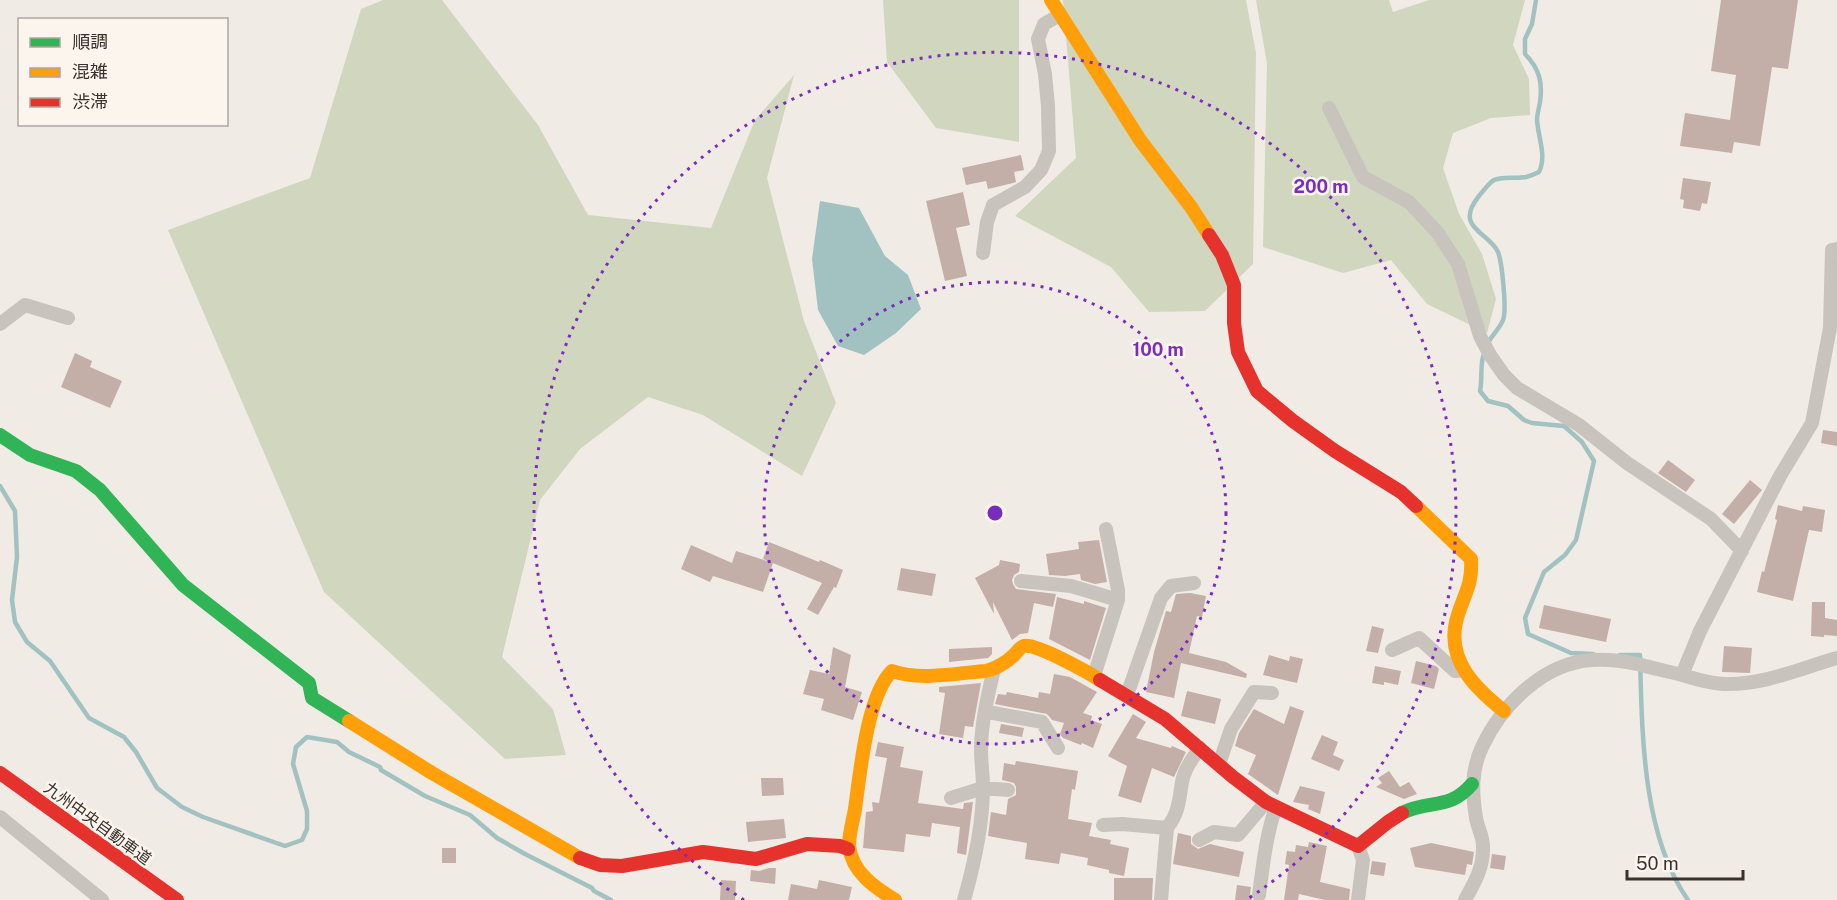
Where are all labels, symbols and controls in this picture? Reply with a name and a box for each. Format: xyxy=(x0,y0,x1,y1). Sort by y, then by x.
legend xyxy=(18,18,228,126)
text: 順調 xyxy=(72,31,108,52)
text: 混雑 xyxy=(72,61,108,82)
text: 渋滞 xyxy=(72,91,108,112)
text: 200 m xyxy=(1294,176,1348,197)
text: 100 m xyxy=(1132,339,1184,360)
centre of rings xyxy=(985,503,1005,523)
street label: 九州中央自動車道 xyxy=(40,778,155,869)
scale bar xyxy=(1627,843,1742,881)
text: 50 m xyxy=(1636,853,1679,874)

